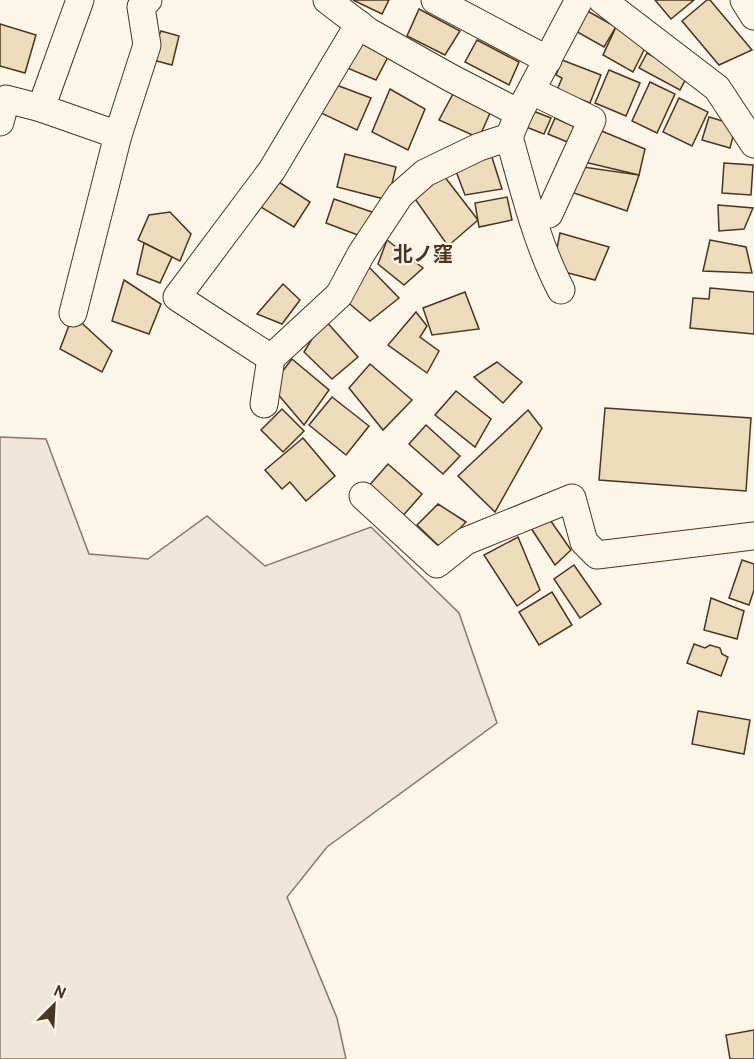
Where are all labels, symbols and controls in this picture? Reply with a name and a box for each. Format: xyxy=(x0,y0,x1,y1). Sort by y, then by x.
district label: 北ノ窪 xyxy=(393,243,453,269)
north arrow xyxy=(24,975,84,1035)
text: N xyxy=(50,982,69,1005)

